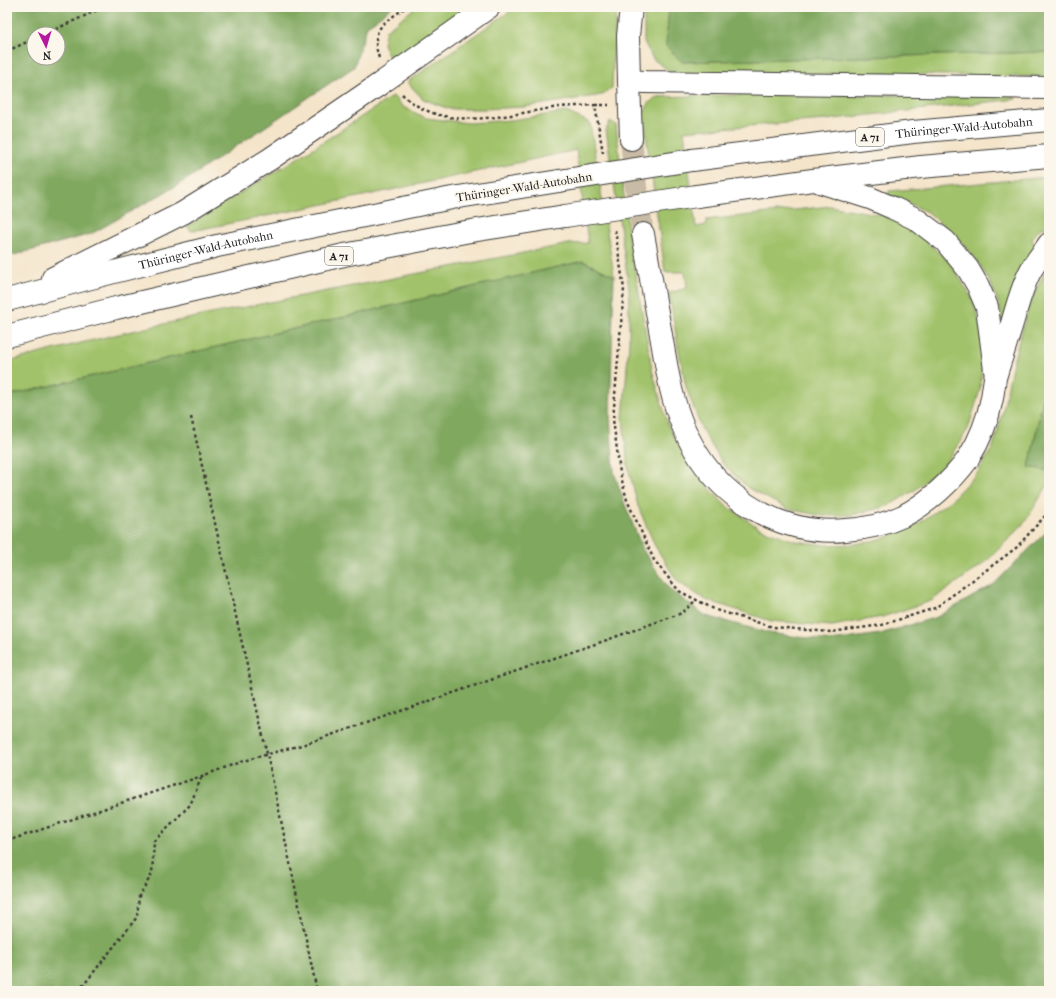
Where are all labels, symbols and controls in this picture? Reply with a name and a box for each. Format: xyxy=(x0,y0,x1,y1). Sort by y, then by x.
north arrow xyxy=(26,26,66,66)
text: N xyxy=(41,49,52,62)
street label: Thüringer-Wald-Autobahn xyxy=(895,114,1033,141)
road number: A 71 xyxy=(856,128,884,146)
street label: Thüringer-Wald-Autobahn xyxy=(455,169,593,205)
street label: Thüringer-Wald-Autobahn xyxy=(137,228,274,273)
road number: A 71 xyxy=(325,247,353,265)

